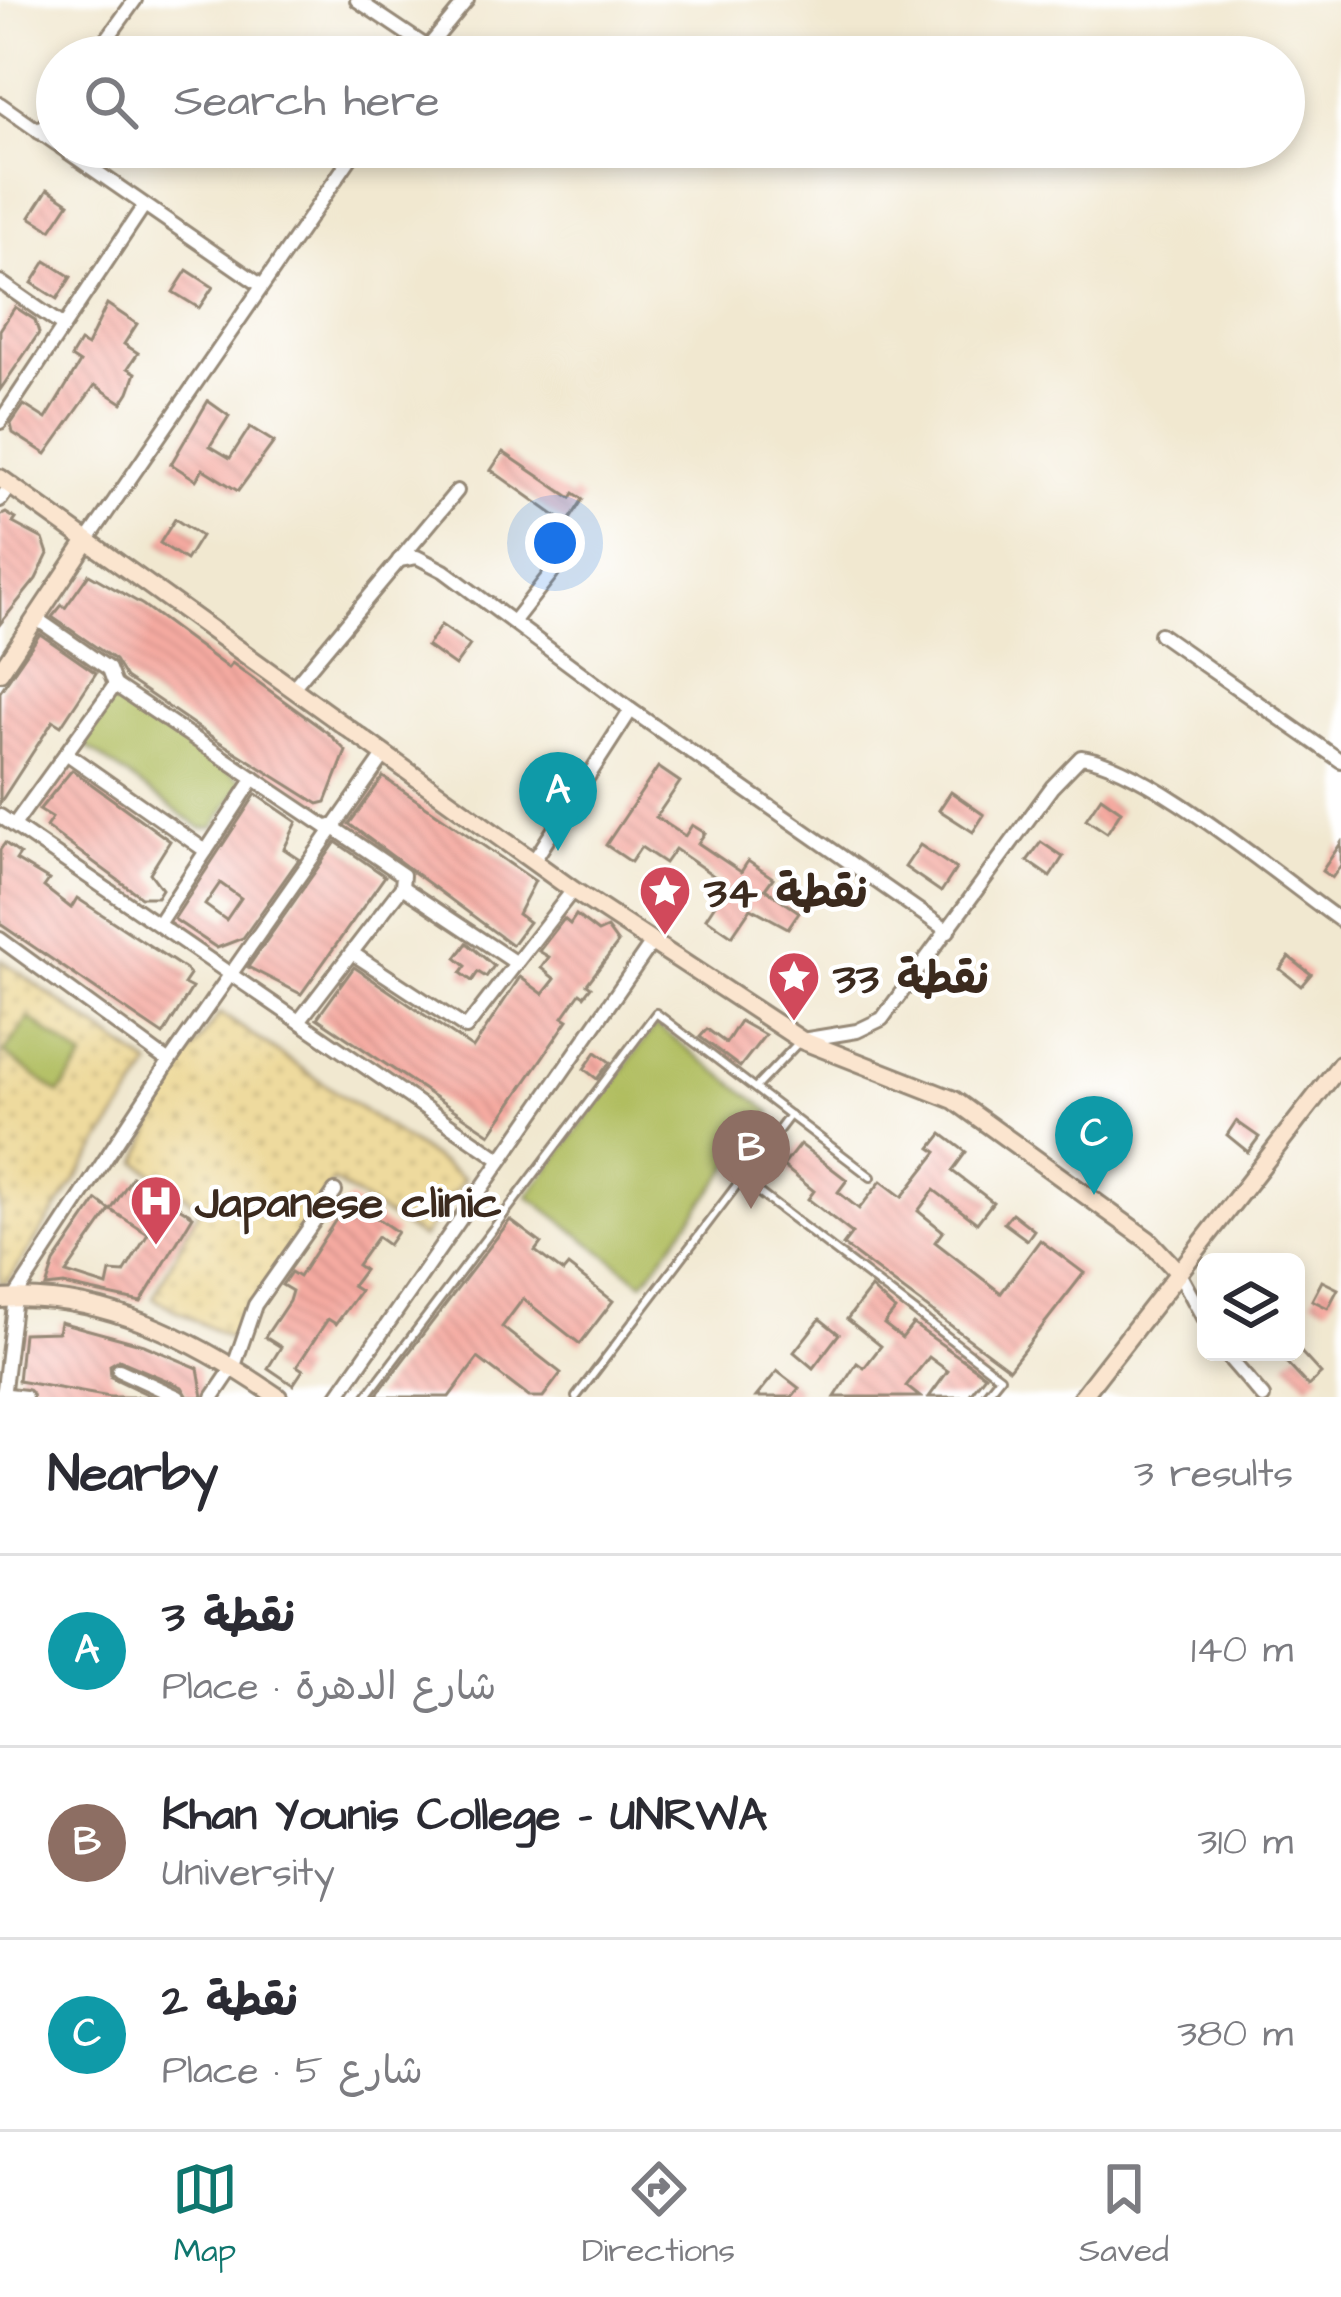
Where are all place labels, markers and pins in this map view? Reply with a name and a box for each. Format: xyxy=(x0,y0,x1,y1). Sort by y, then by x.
pin: A xyxy=(519,752,597,851)
place icon: نقطة 34 xyxy=(637,863,693,937)
place label: نقطة 34 xyxy=(703,863,868,925)
place icon: نقطة 33 xyxy=(766,949,822,1023)
place label: نقطة 33 xyxy=(832,949,989,1011)
pin: C xyxy=(1055,1096,1133,1195)
pin: B xyxy=(712,1110,790,1209)
hospital icon: Japanese clinic xyxy=(128,1173,184,1247)
place label: Japanese clinic xyxy=(194,1173,502,1235)

